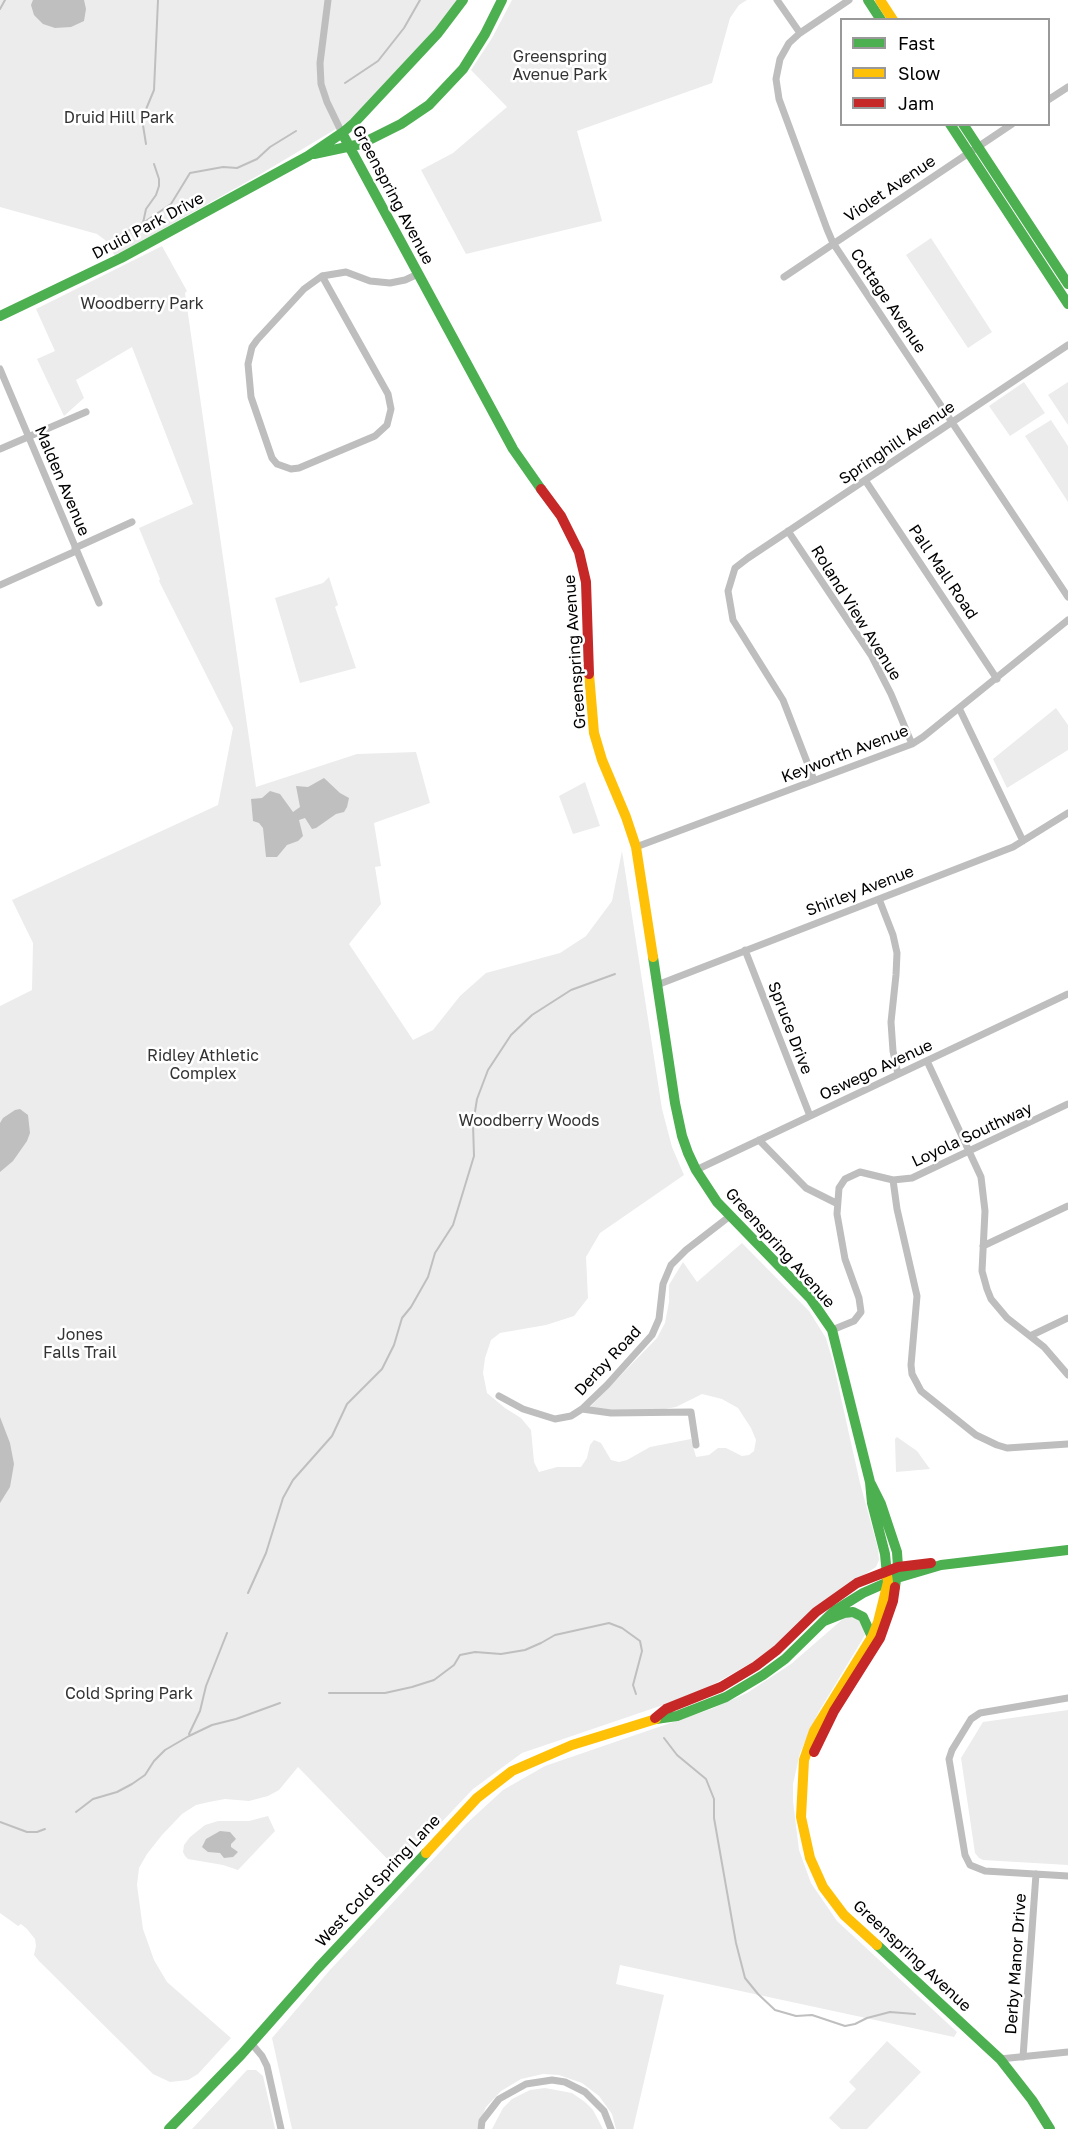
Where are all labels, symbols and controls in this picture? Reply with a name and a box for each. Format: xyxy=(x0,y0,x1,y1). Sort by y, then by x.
legend xyxy=(840,18,1050,126)
text: Fast xyxy=(898,32,935,54)
park label: Greenspring Avenue Park xyxy=(512,47,608,85)
text: Slow xyxy=(898,62,940,84)
text: Jam xyxy=(898,92,934,114)
park label: Druid Hill Park xyxy=(64,108,174,128)
street label: Greenspring Avenue xyxy=(348,122,438,268)
street label: Violet Avenue xyxy=(841,151,939,227)
street label: Druid Park Drive xyxy=(89,189,207,263)
street label: Cottage Avenue xyxy=(846,245,930,357)
park label: Woodberry Park xyxy=(80,294,204,314)
street label: Springhill Avenue xyxy=(836,397,958,489)
street label: Malden Avenue xyxy=(30,423,94,539)
street label: Pall Mall Road xyxy=(904,521,982,623)
street label: Roland View Avenue xyxy=(807,542,905,684)
street label: Greenspring Avenue xyxy=(560,574,590,730)
street label: Keyworth Avenue xyxy=(779,721,911,787)
street label: Shirley Avenue xyxy=(803,862,917,920)
street label: Spruce Drive xyxy=(764,979,816,1077)
street label: Oswego Avenue xyxy=(817,1035,935,1105)
park label: Ridley Athletic Complex xyxy=(147,1046,259,1084)
street label: Loyola Southway xyxy=(909,1099,1035,1171)
park label: Woodberry Woods xyxy=(458,1111,600,1131)
street label: Greenspring Avenue xyxy=(721,1184,839,1312)
street label: Derby Road xyxy=(571,1322,645,1400)
park label: Jones Falls Trail xyxy=(43,1325,117,1363)
park label: Cold Spring Park xyxy=(65,1684,193,1704)
street label: West Cold Spring Lane xyxy=(312,1811,444,1951)
street label: Derby Manor Drive xyxy=(1001,1893,1031,2035)
street label: Greenspring Avenue xyxy=(849,1896,975,2016)

